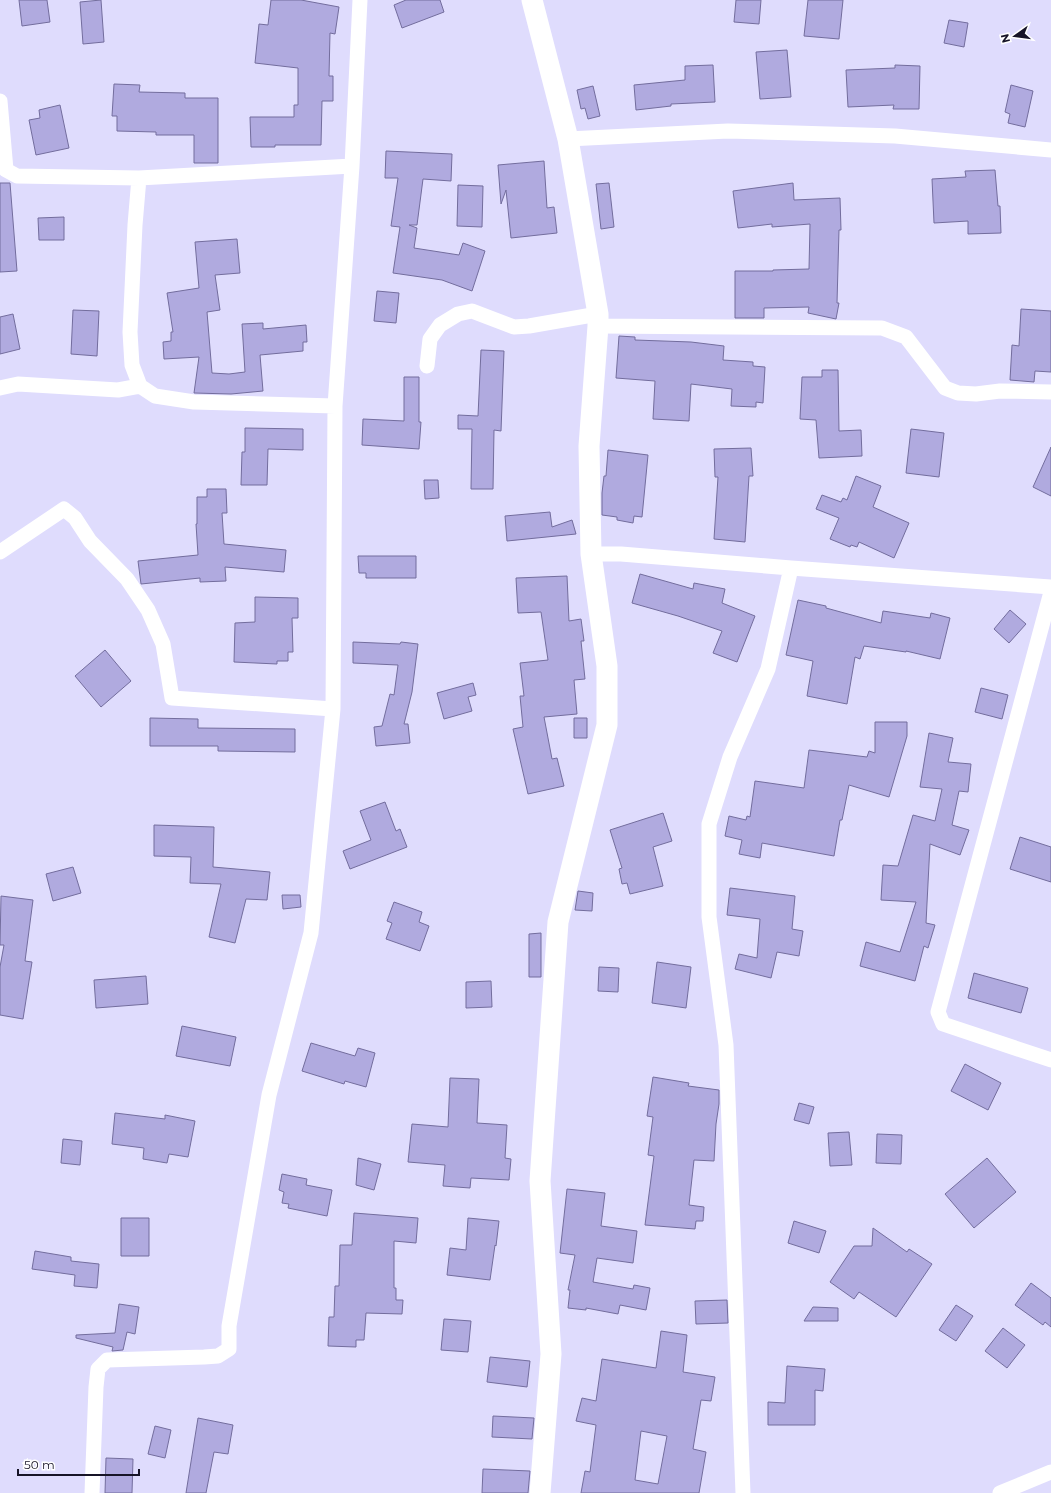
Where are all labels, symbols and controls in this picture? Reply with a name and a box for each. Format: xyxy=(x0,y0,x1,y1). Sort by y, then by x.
north arrow xyxy=(995,16,1035,56)
text: N xyxy=(997,32,1013,44)
scale bar xyxy=(18,1451,139,1477)
text: 50 m xyxy=(24,1457,55,1472)

